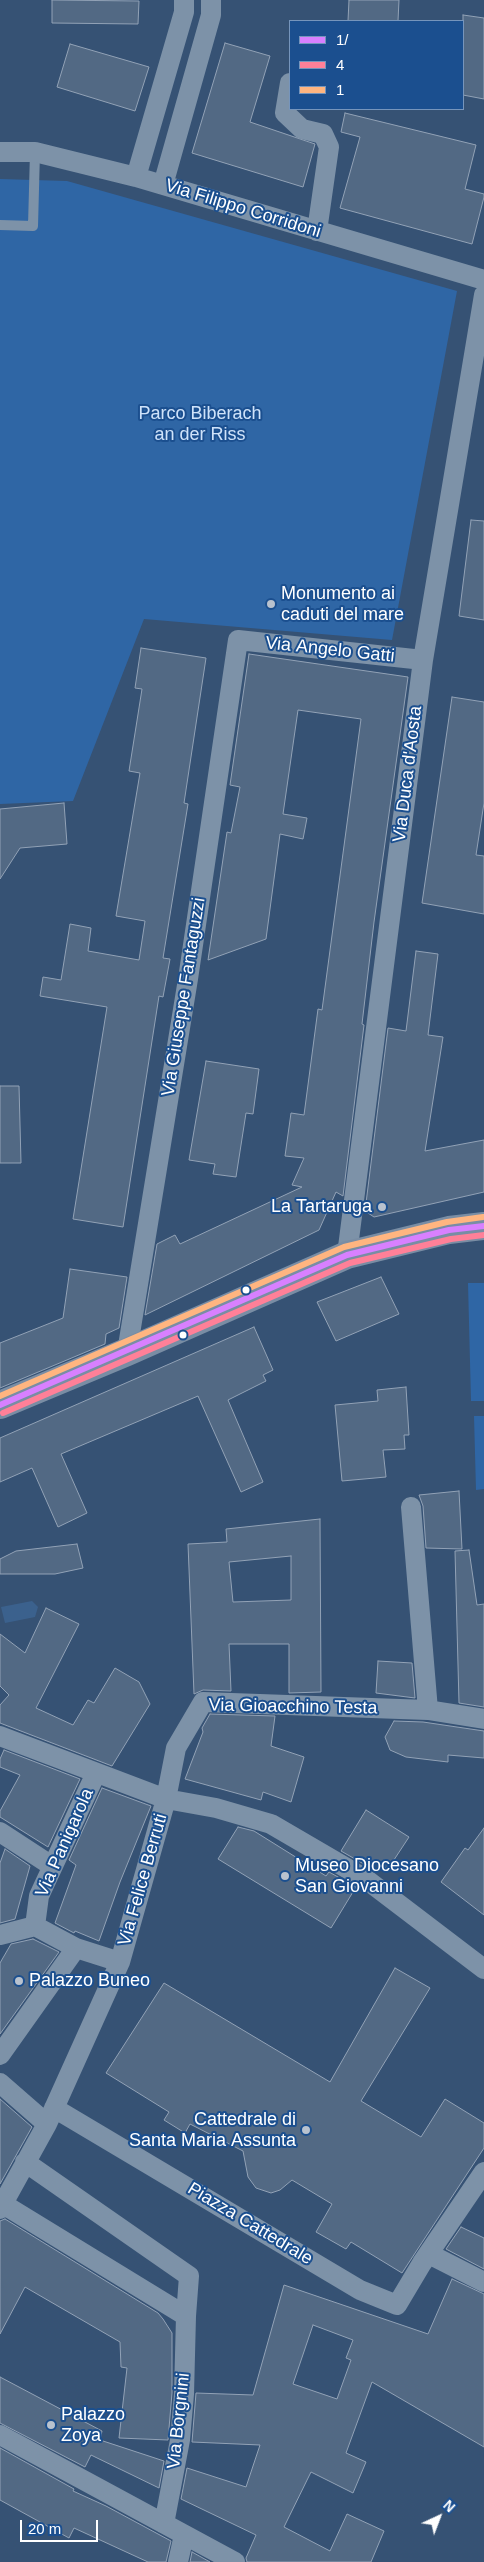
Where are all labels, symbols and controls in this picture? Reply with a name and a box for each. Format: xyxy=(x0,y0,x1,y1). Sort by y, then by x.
legend xyxy=(289,20,464,110)
text: 1/ xyxy=(336,31,349,48)
text: 4 xyxy=(336,56,344,73)
text: 1 xyxy=(336,81,344,98)
street label: Via Filippo Corridoni xyxy=(163,175,323,243)
park label: Parco Biberach an der Riss xyxy=(138,403,262,446)
place label: Monumento ai caduti del mare xyxy=(281,583,404,626)
marker: Monumento ai caduti del mare xyxy=(265,598,277,610)
street label: Via Angelo Gatti xyxy=(264,632,396,668)
street label: Via Duca d'Aosta xyxy=(389,705,427,843)
street label: Via Giuseppe Fantaguzzi xyxy=(158,896,210,1098)
place label: La Tartaruga xyxy=(271,1196,372,1218)
marker: La Tartaruga xyxy=(376,1201,388,1213)
unlabelled marker xyxy=(241,1285,251,1295)
unlabelled marker xyxy=(178,1330,188,1340)
street label: Via Gioacchino Testa xyxy=(208,1695,378,1719)
street label: Via Panigarola xyxy=(31,1785,99,1901)
street label: Via Felice Berruti xyxy=(114,1811,172,1949)
place label: Museo Diocesano San Giovanni xyxy=(295,1855,439,1898)
marker: Museo Diocesano San Giovanni xyxy=(279,1870,291,1882)
place label: Palazzo Buneo xyxy=(29,1970,150,1992)
marker: Palazzo Buneo xyxy=(13,1975,25,1987)
place label: Cattedrale di Santa Maria Assunta xyxy=(129,2109,296,2152)
marker: Cattedrale di Santa Maria Assunta xyxy=(300,2124,312,2136)
street label: Piazza Cattedrale xyxy=(184,2178,316,2270)
street label: Via Borgnini xyxy=(163,2372,195,2470)
place label: Palazzo Zoya xyxy=(61,2404,125,2446)
marker: Palazzo Zoya xyxy=(45,2419,57,2431)
north arrow xyxy=(414,2492,464,2542)
text: N xyxy=(440,2497,458,2515)
scale bar xyxy=(22,2510,100,2542)
text: 20 m xyxy=(28,2520,61,2537)

